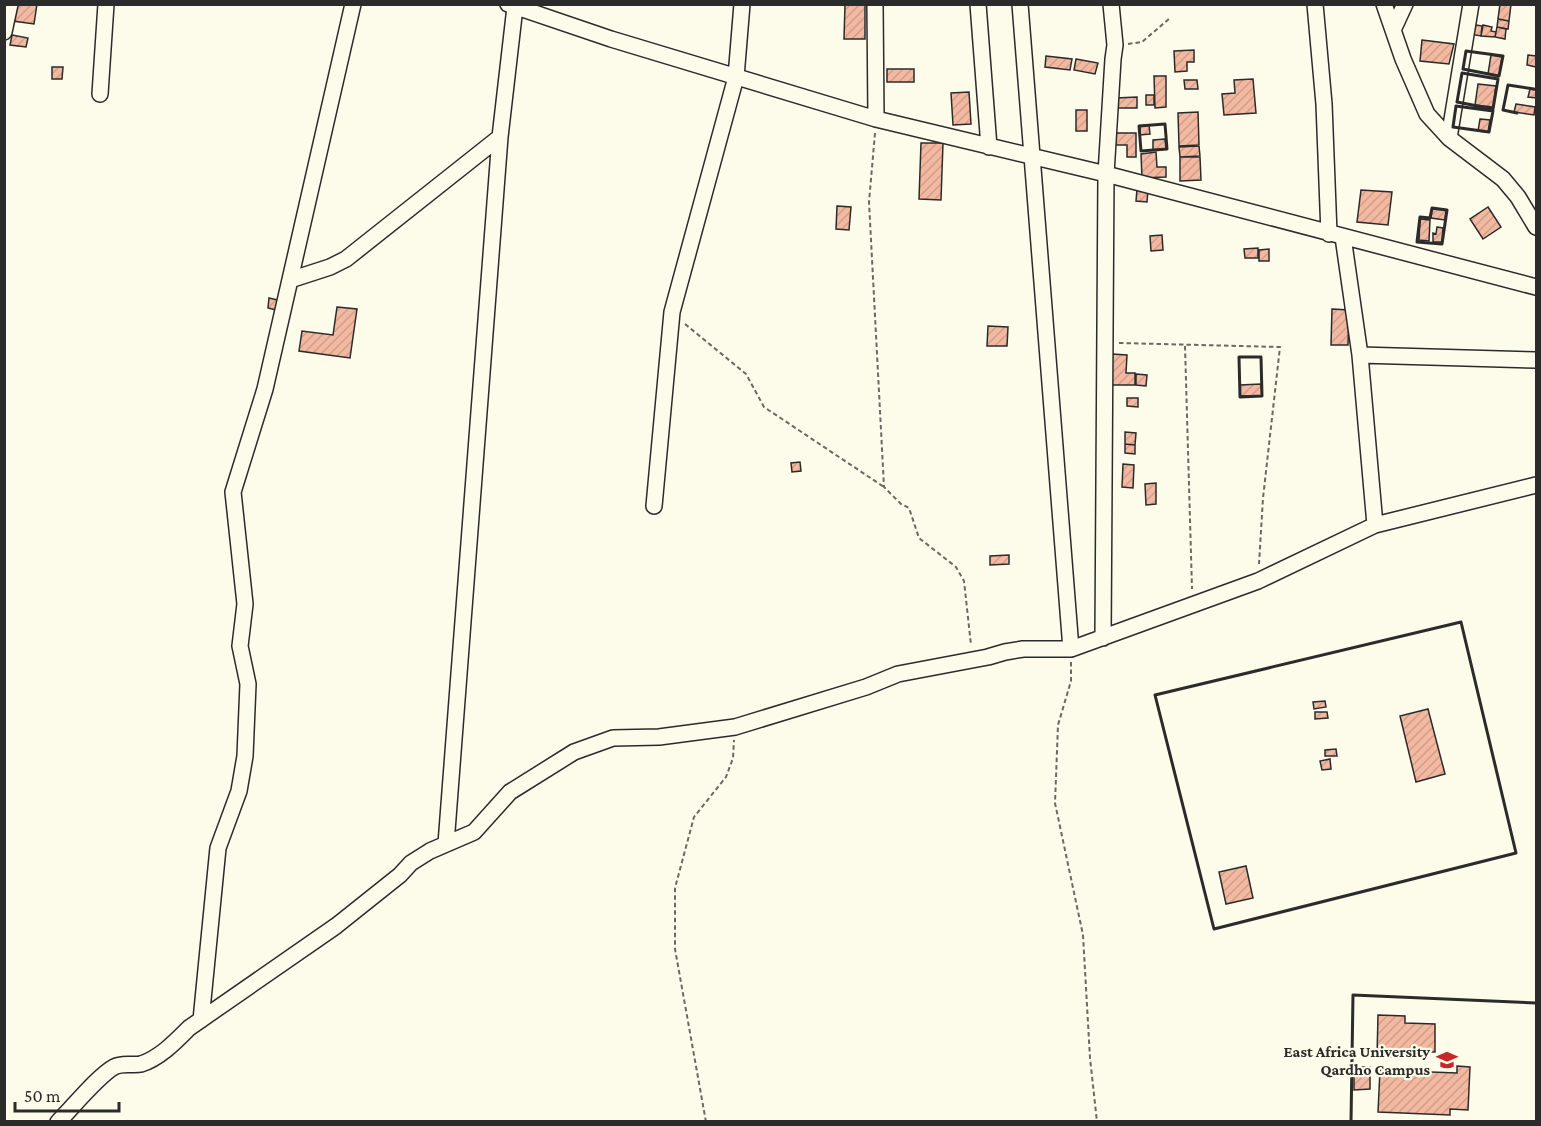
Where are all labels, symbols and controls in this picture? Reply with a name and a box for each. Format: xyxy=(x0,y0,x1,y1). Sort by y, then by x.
place label: East Africa University Qardho Campus xyxy=(1284,1043,1430,1078)
school or university icon: East Africa University Qardho Campus xyxy=(1435,1048,1459,1072)
scale bar xyxy=(15,1075,118,1113)
text: 50 m xyxy=(24,1086,61,1106)

